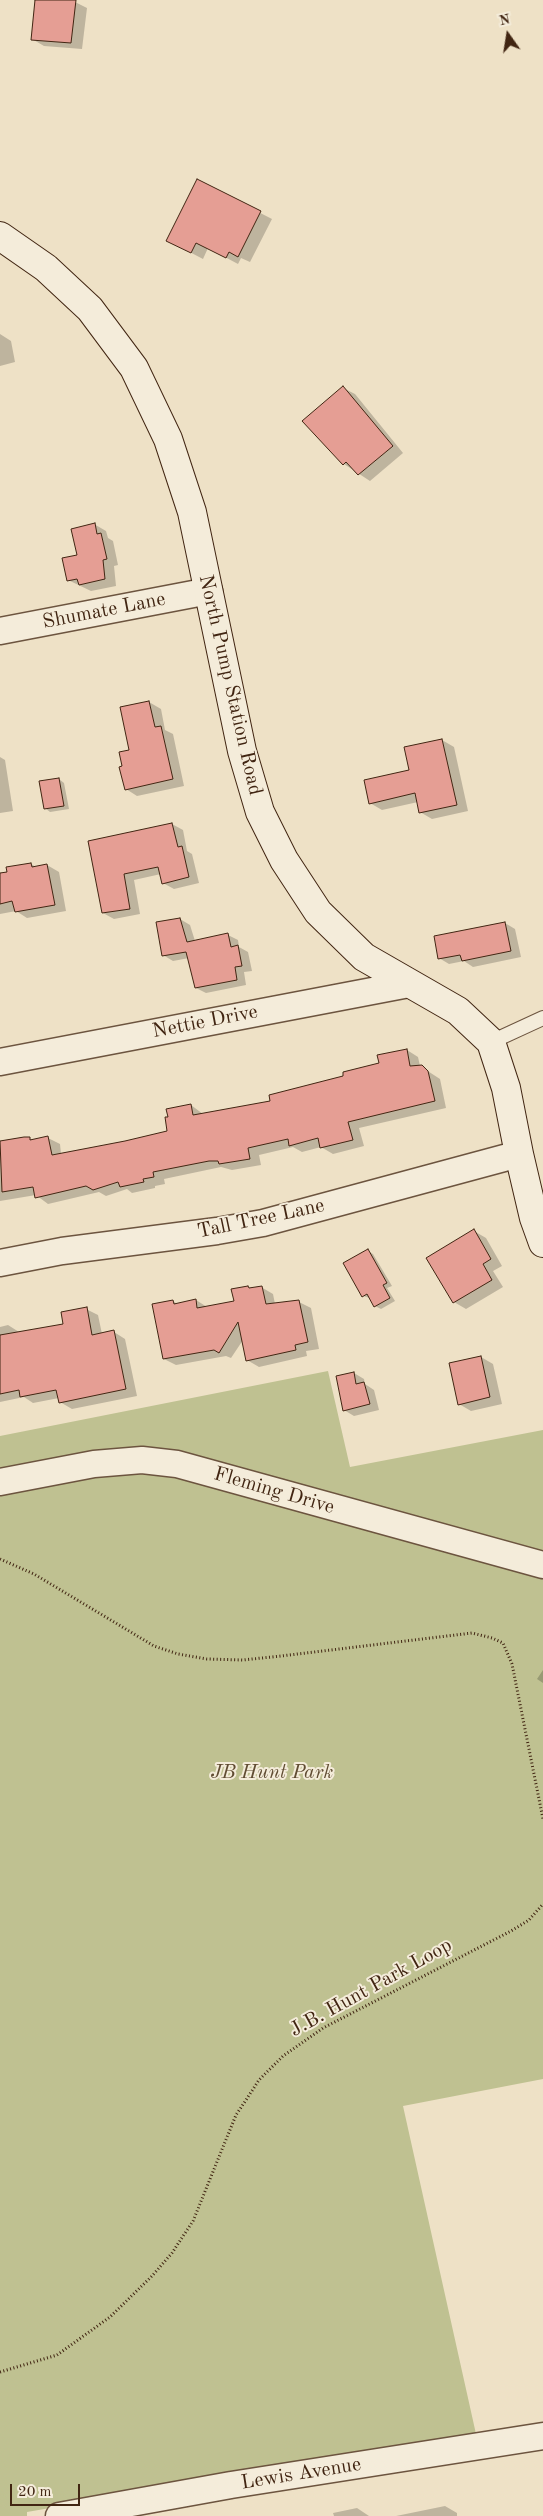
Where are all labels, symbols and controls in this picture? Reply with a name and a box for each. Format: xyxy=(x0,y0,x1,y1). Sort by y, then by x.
north arrow xyxy=(483,10,533,60)
text: N xyxy=(498,12,511,28)
street label: North Pump Station Road xyxy=(193,572,267,798)
street label: Shumate Lane xyxy=(40,587,168,635)
street label: Nettie Drive xyxy=(150,1000,260,1044)
street label: Tall Tree Lane xyxy=(195,1194,327,1244)
street label: Fleming Drive xyxy=(211,1462,337,1520)
park label: JB Hunt Park xyxy=(211,1761,333,1785)
street label: J.B. Hunt Park Loop xyxy=(286,1933,456,2043)
street label: Lewis Avenue xyxy=(239,2453,363,2495)
scale bar xyxy=(12,2474,82,2506)
text: 20 m xyxy=(18,2485,52,2500)

